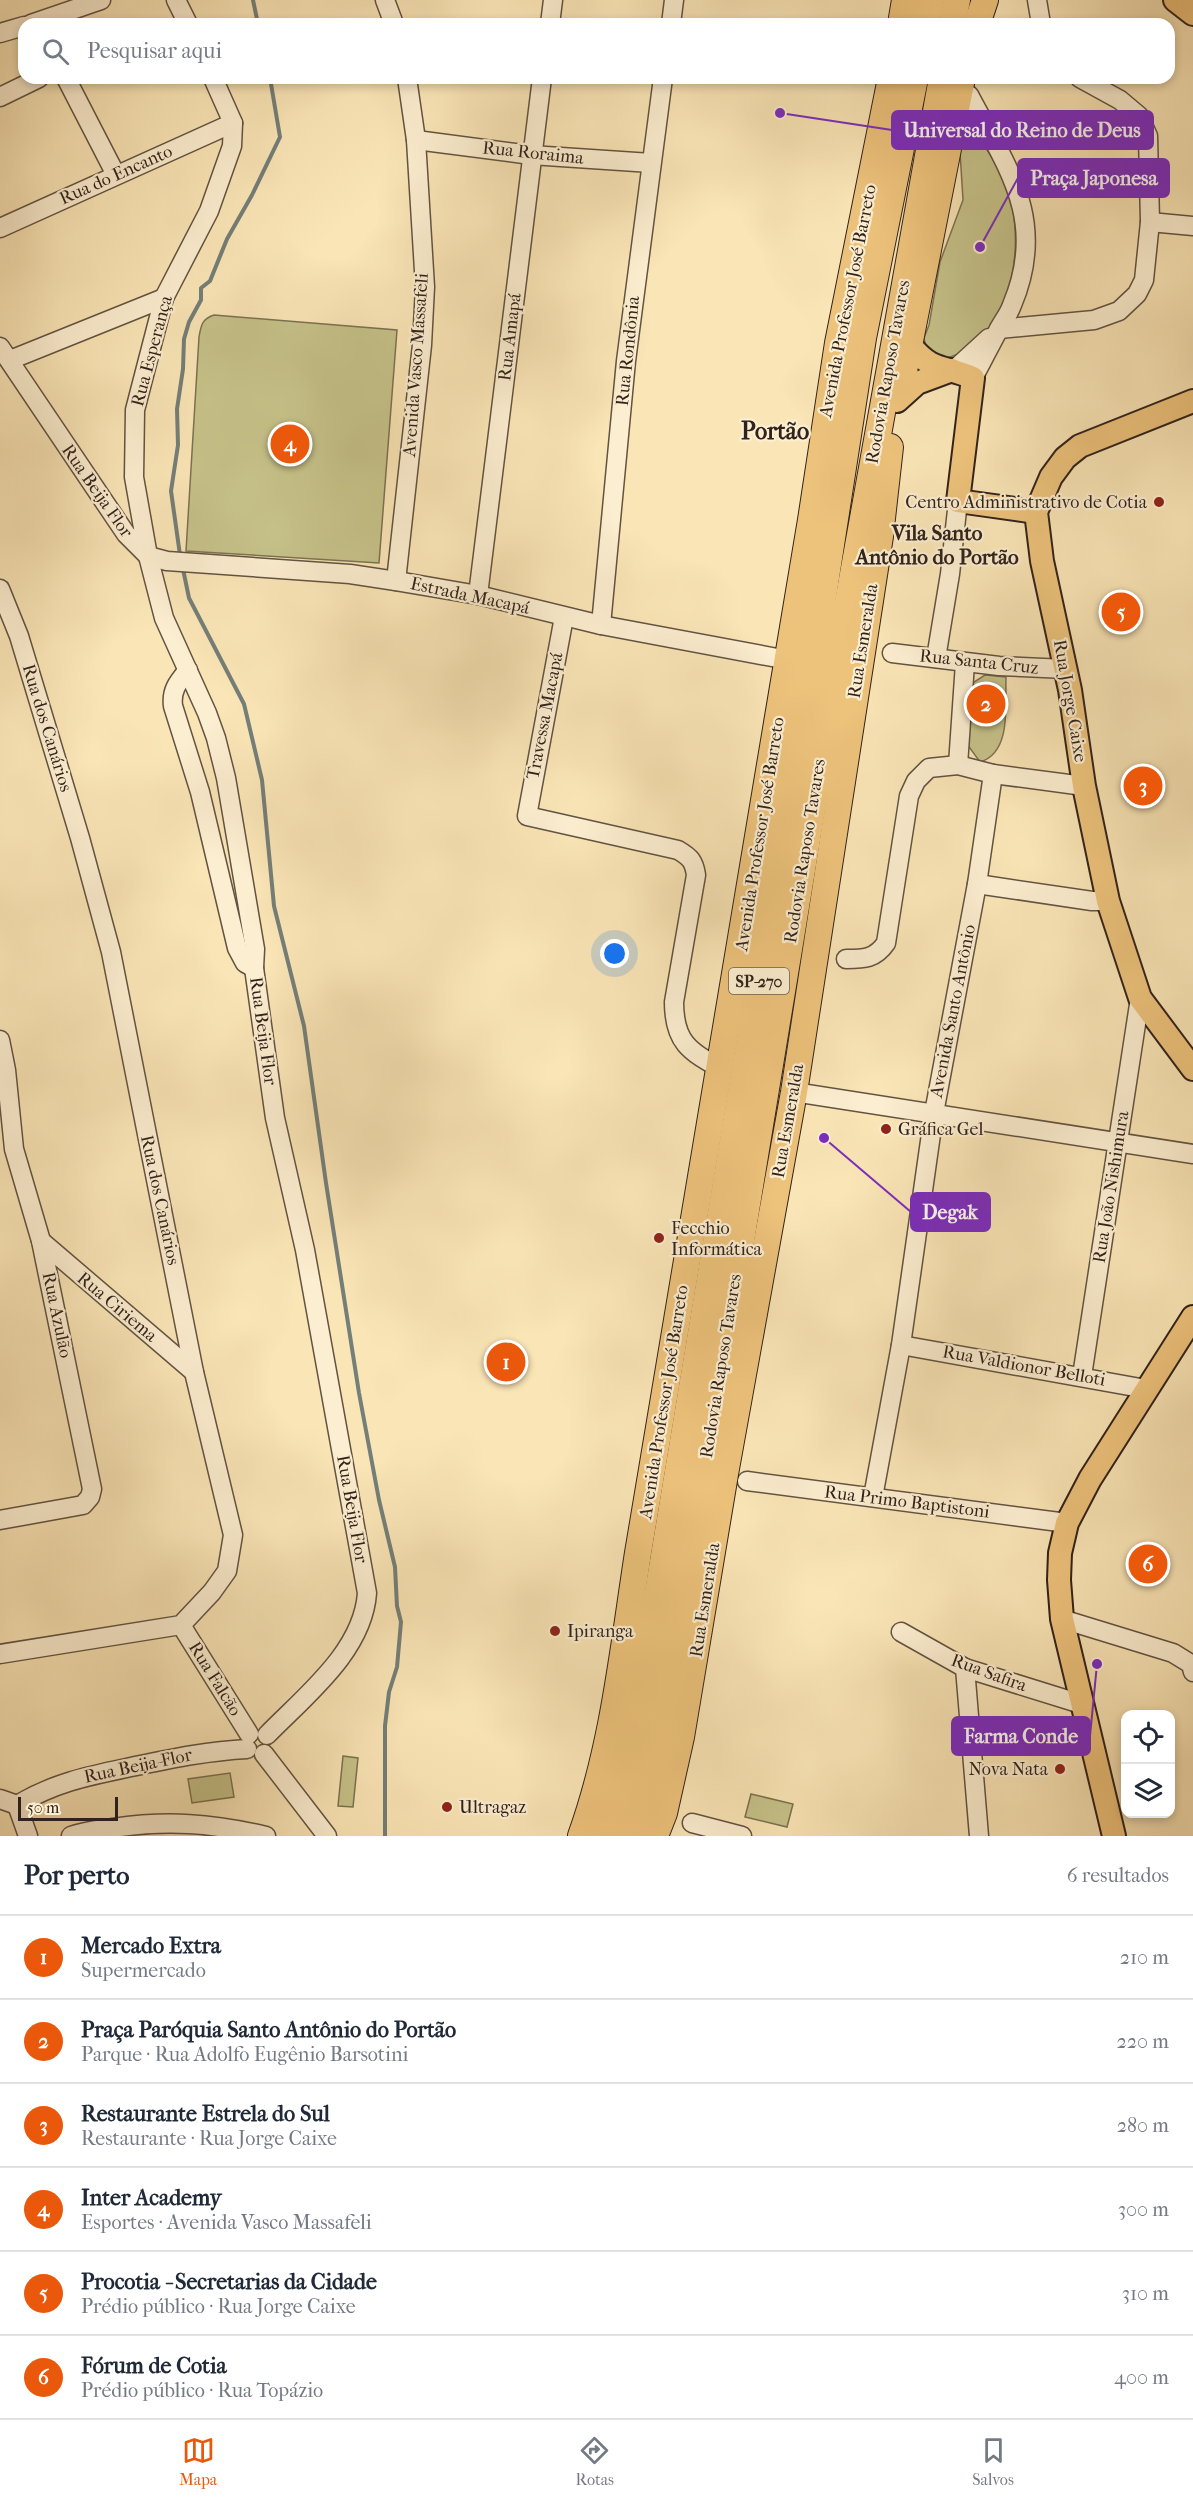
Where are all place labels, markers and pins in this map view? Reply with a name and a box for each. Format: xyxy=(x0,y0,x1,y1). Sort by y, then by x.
callout: Universal do Reino de Deus xyxy=(892,111,1153,149)
callout: Praça Japonesa xyxy=(1018,159,1169,197)
pin: 4 xyxy=(270,422,310,466)
place label: Centro Administrativo de Cotia xyxy=(905,492,1148,513)
marker: Centro Administrativo de Cotia xyxy=(1152,495,1166,509)
pin: 5 xyxy=(1102,590,1140,634)
pin: 2 xyxy=(966,682,1006,726)
pin: 3 xyxy=(1124,764,1162,808)
place label: Gráfica Gel xyxy=(898,1119,983,1140)
marker: Gráfica Gel xyxy=(879,1122,893,1136)
callout: Degak xyxy=(911,1193,990,1231)
place label: Fecchio Informática xyxy=(671,1218,763,1260)
marker: Fecchio Informática xyxy=(652,1231,666,1245)
pin: 1 xyxy=(486,1340,526,1384)
pin: 6 xyxy=(1128,1542,1168,1586)
place label: Ipiranga xyxy=(567,1621,634,1642)
marker: Ipiranga xyxy=(548,1624,562,1638)
callout: Farma Conde xyxy=(952,1717,1090,1755)
place label: Nova Nata xyxy=(969,1759,1049,1780)
marker: Nova Nata xyxy=(1053,1762,1067,1776)
place label: Ultragaz xyxy=(459,1797,526,1818)
marker: Ultragaz xyxy=(440,1800,454,1814)

